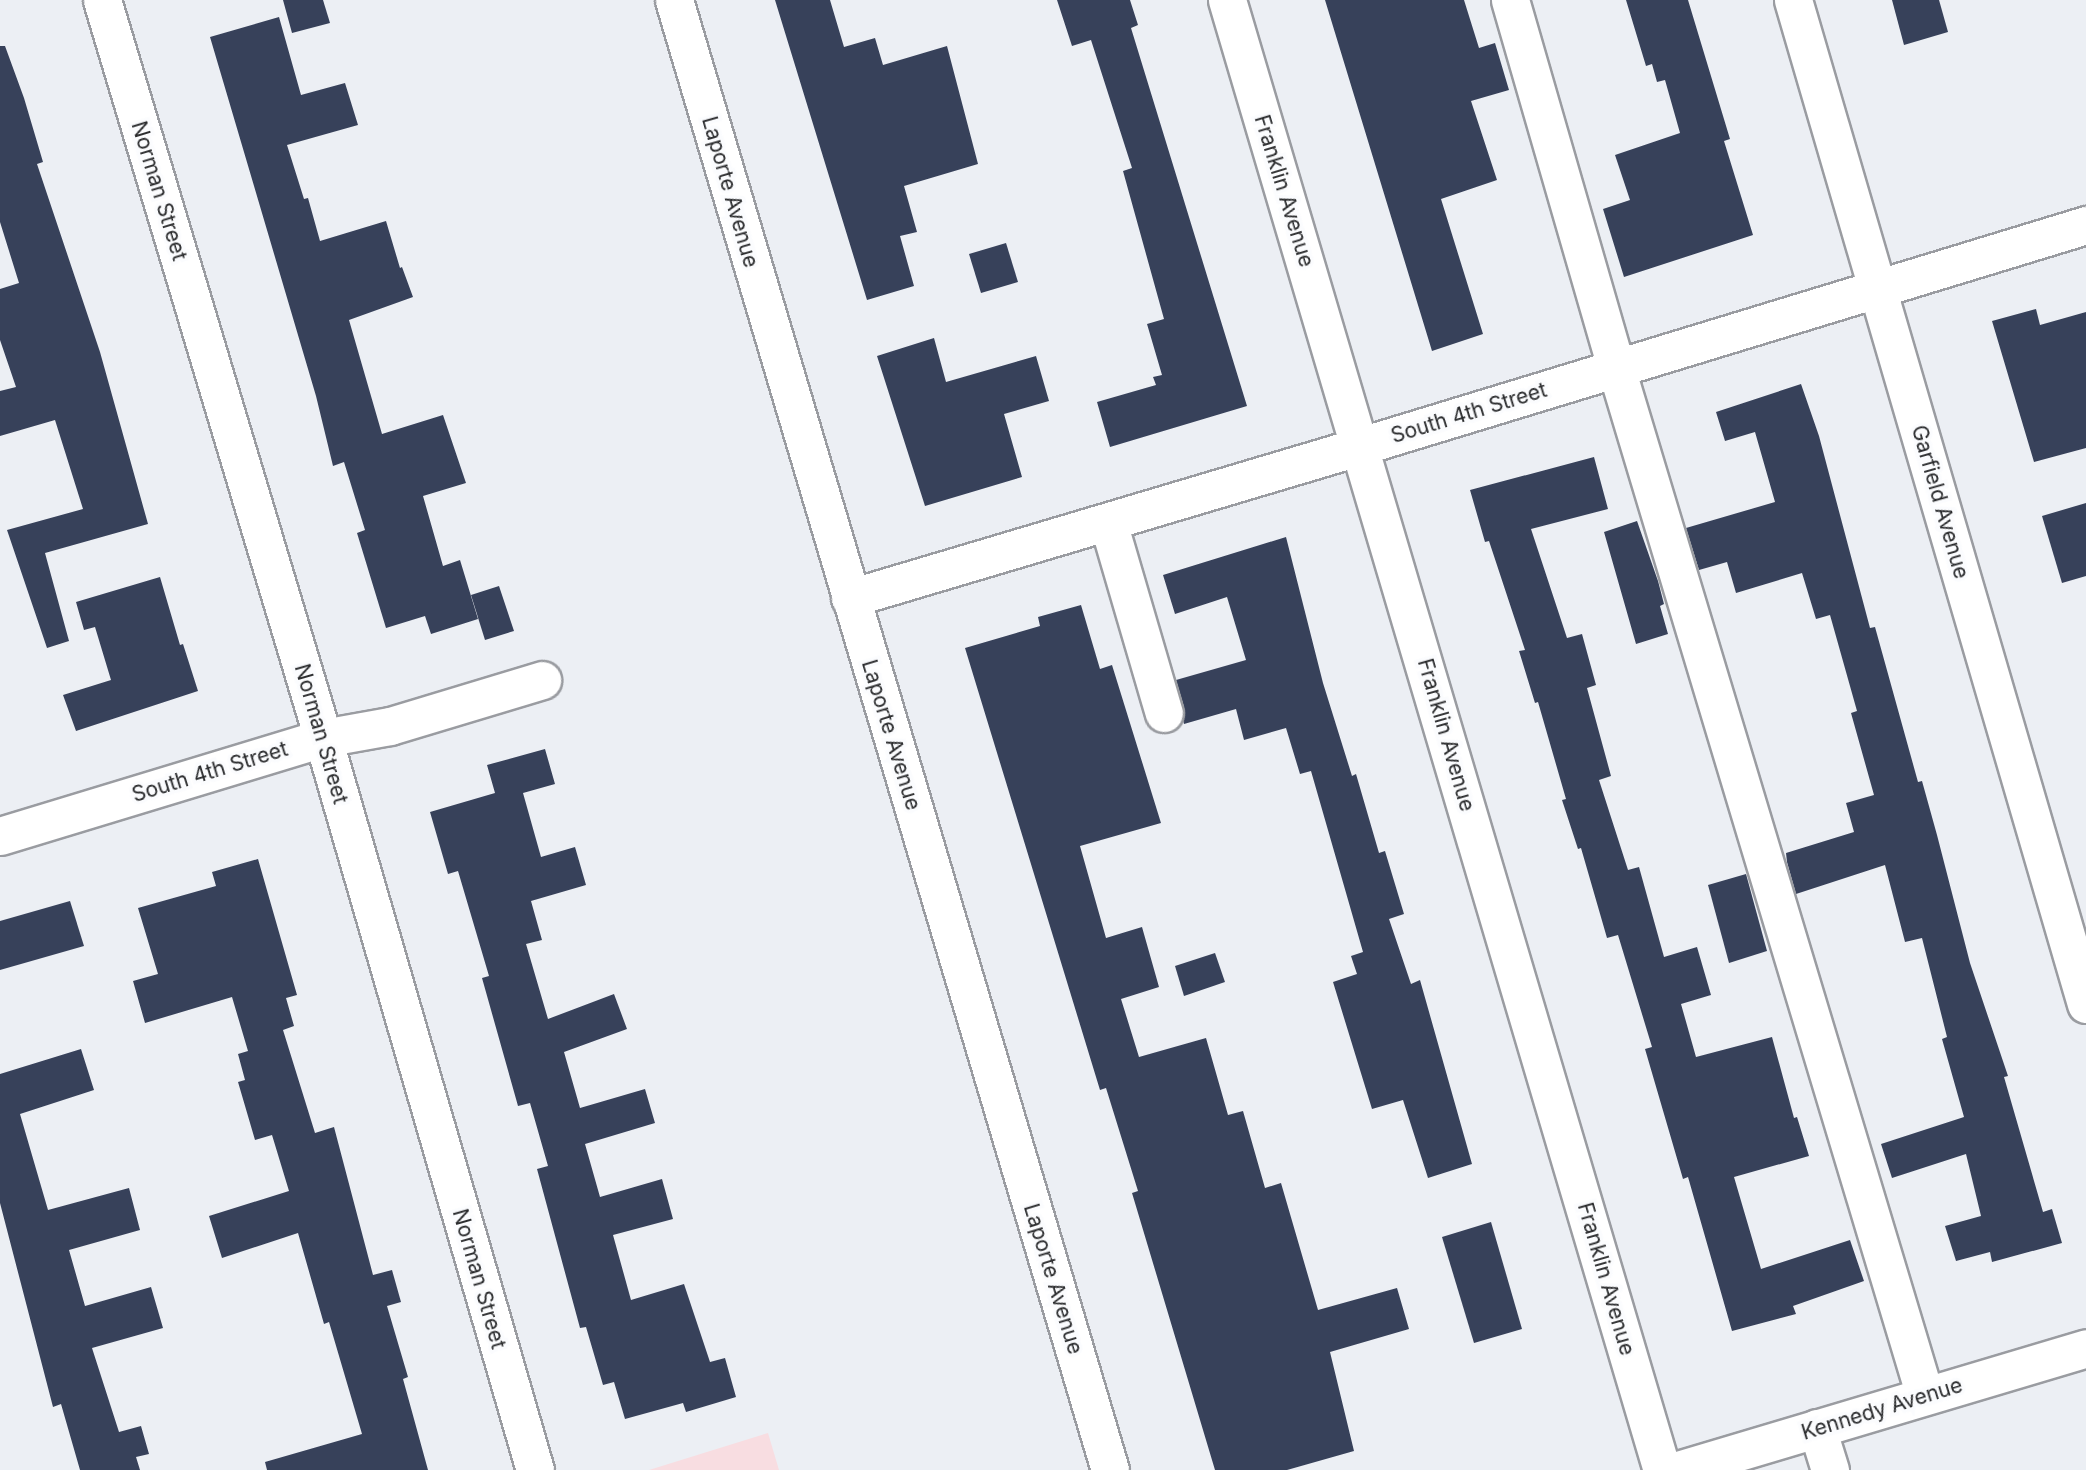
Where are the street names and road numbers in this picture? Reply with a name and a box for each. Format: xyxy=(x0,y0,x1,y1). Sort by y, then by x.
street label: Franklin Avenue xyxy=(1249,112,1319,270)
street label: Laporte Avenue xyxy=(696,114,764,270)
street label: Norman Street xyxy=(126,118,192,264)
street label: South 4th Street xyxy=(1388,377,1550,449)
street label: Garfield Avenue xyxy=(1906,422,1974,582)
street label: Franklin Avenue xyxy=(1412,656,1480,814)
street label: Laporte Avenue xyxy=(856,657,926,813)
street label: Norman Street xyxy=(289,661,353,807)
street label: South 4th Street xyxy=(129,736,291,808)
street label: Franklin Avenue xyxy=(1572,1200,1640,1358)
street label: Laporte Avenue xyxy=(1018,1201,1088,1357)
street label: Norman Street xyxy=(447,1206,511,1352)
street label: Kennedy Avenue xyxy=(1798,1373,1966,1445)

